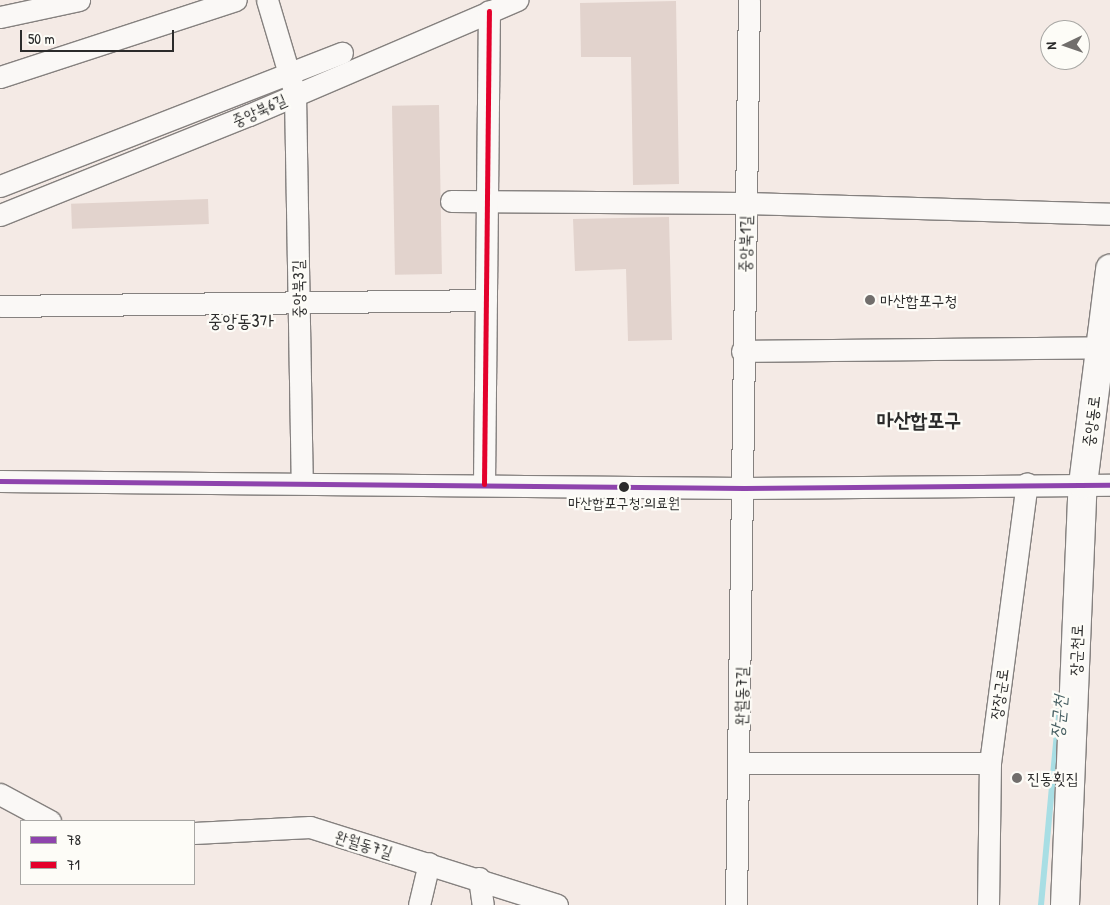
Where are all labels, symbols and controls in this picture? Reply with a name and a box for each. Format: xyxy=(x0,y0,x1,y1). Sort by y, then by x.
scale bar xyxy=(22,20,176,52)
north arrow xyxy=(1040,20,1090,70)
text: 50 m xyxy=(28,28,55,49)
text: N xyxy=(1041,42,1060,50)
street label: 중앙북6길 xyxy=(229,89,289,131)
street label: 중앙북1길 xyxy=(735,215,755,273)
street label: 중앙북3길 xyxy=(288,260,308,318)
place label: 마산합포구청 xyxy=(880,290,957,310)
marker: 마산합포구청 xyxy=(864,294,876,306)
district label: 중앙동3가 xyxy=(208,310,274,332)
street label: 중앙동로 xyxy=(1078,394,1104,448)
district label: 마산합포구 xyxy=(877,407,961,433)
marker: 마산합포구청.의료원 xyxy=(619,482,629,492)
place label: 마산합포구청.의료원 xyxy=(568,494,680,512)
street label: 장군천로 xyxy=(1066,624,1086,676)
street label: 완월동7길 xyxy=(731,666,751,726)
street label: 장장군로 xyxy=(986,667,1012,721)
water label: 장군천 xyxy=(1046,694,1072,740)
place label: 진동횟집 xyxy=(1027,768,1078,788)
marker: 진동횟집 xyxy=(1011,772,1023,784)
legend xyxy=(20,820,195,885)
street label: 완월동7길 xyxy=(333,826,395,862)
text: 78 xyxy=(67,829,81,850)
text: 71 xyxy=(67,854,80,875)

